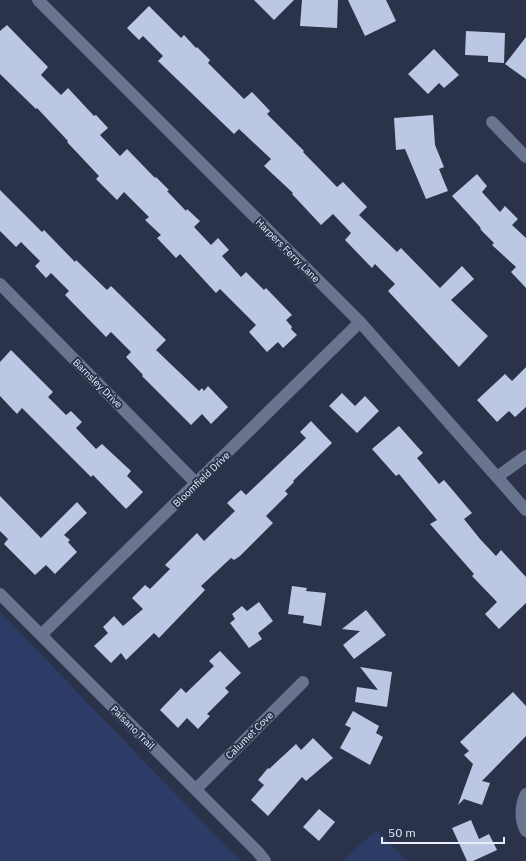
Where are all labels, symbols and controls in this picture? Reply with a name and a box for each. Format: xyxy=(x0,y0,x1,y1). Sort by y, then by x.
street label: Harpers Ferry Lane xyxy=(253,216,323,286)
street label: Barnsley Drive xyxy=(70,356,126,411)
street label: Bloomfield Drive xyxy=(170,448,233,510)
street label: Paisano Trail xyxy=(108,703,158,752)
street label: Calumet Cove xyxy=(223,708,276,762)
scale bar xyxy=(382,819,504,845)
text: 50 m xyxy=(388,825,416,840)

